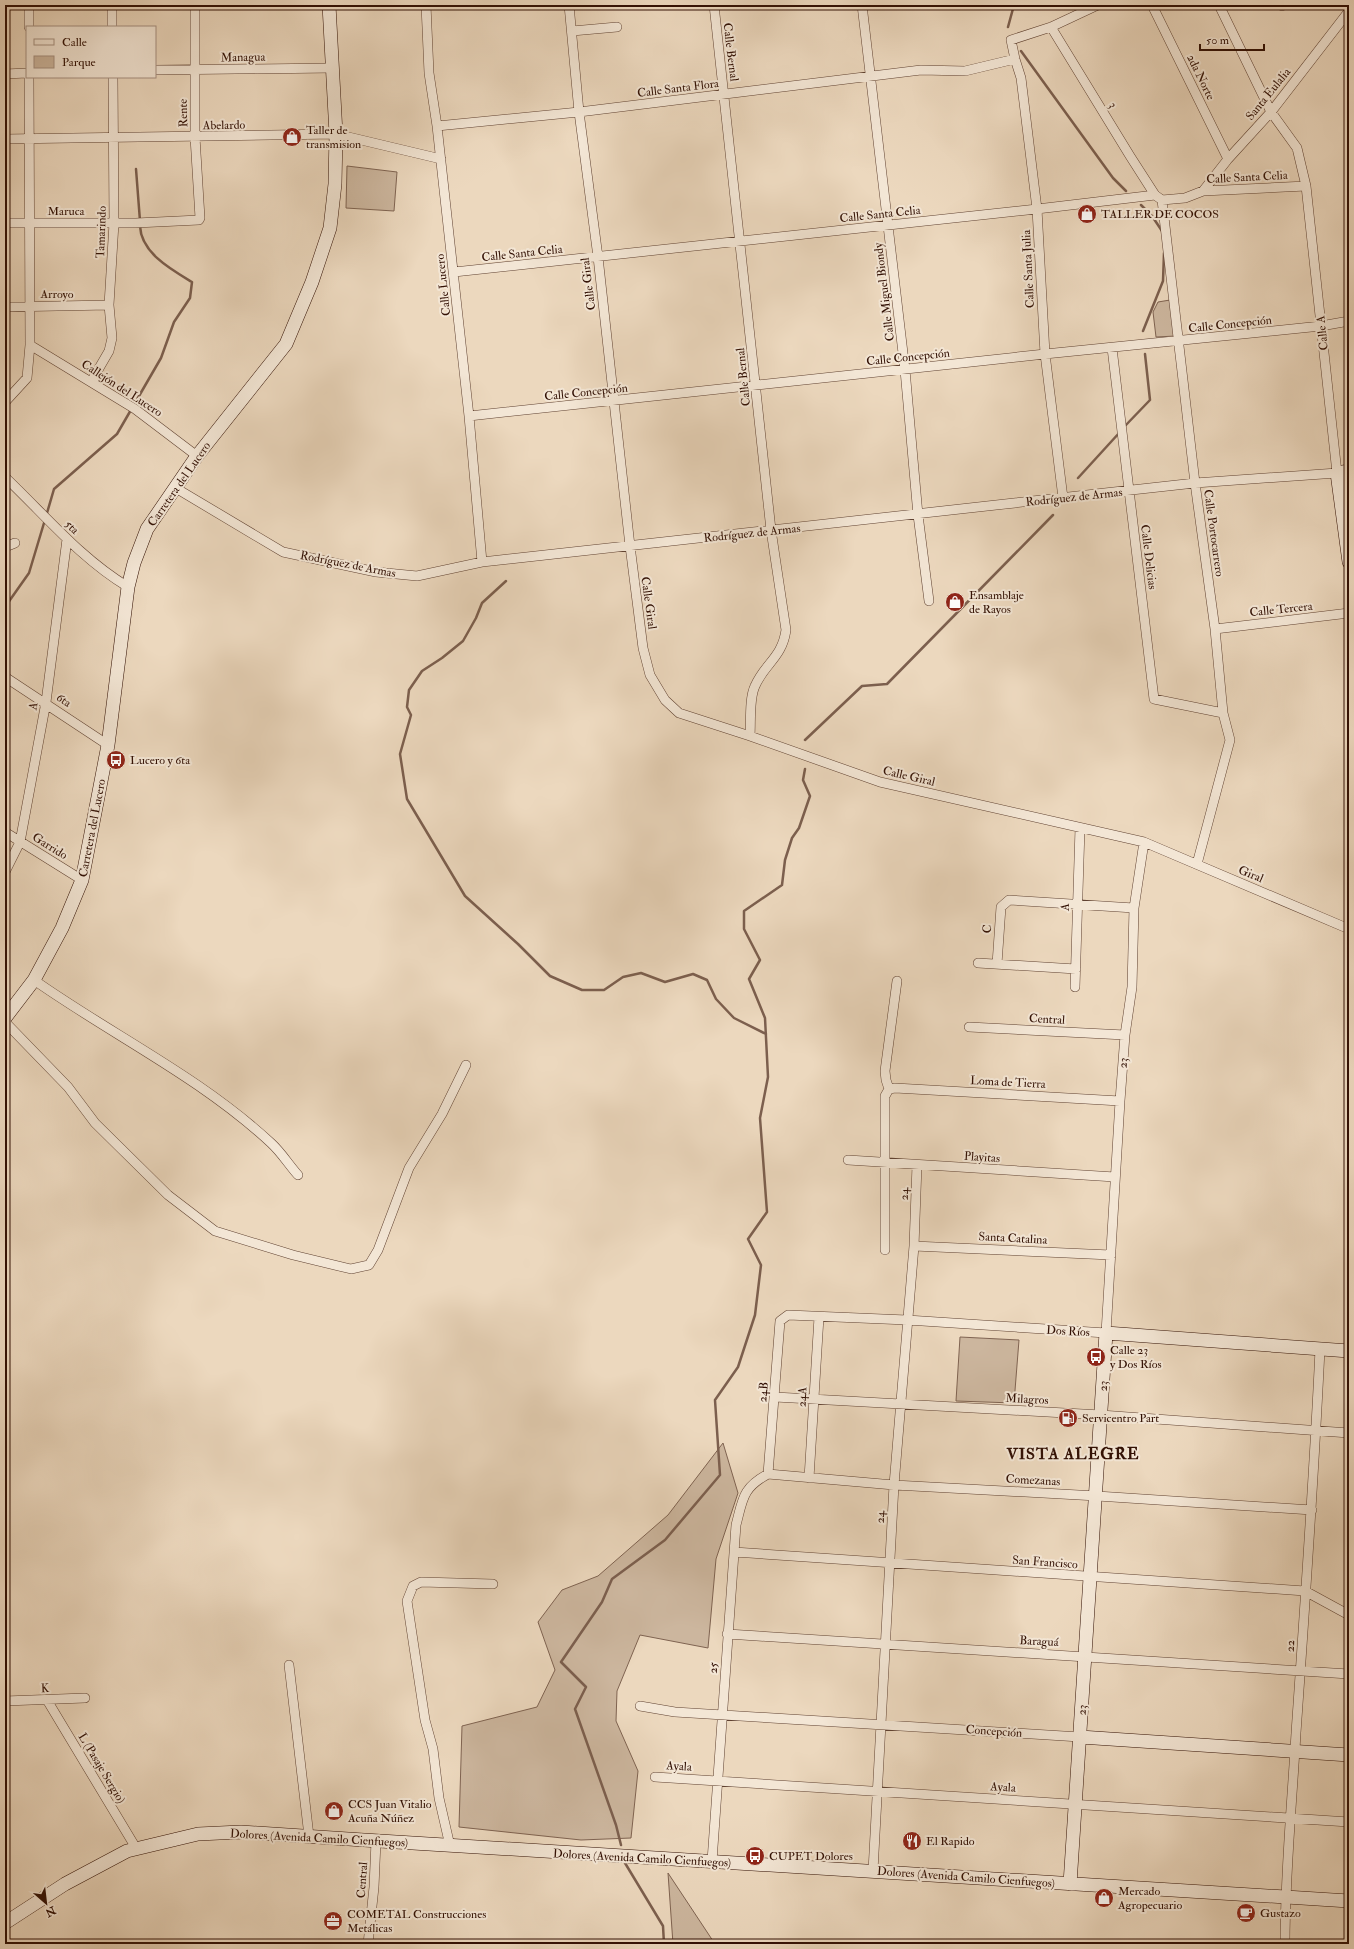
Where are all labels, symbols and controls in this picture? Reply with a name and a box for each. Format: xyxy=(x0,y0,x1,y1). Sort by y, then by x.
street label: Calle Bernal xyxy=(719,22,742,82)
legend xyxy=(26,26,156,78)
scale bar xyxy=(1200,26,1264,52)
text: 50 m xyxy=(1206,33,1230,48)
text: Calle xyxy=(62,35,87,50)
street label: Managua xyxy=(221,50,267,65)
street label: 2da Norte xyxy=(1183,52,1218,103)
text: Parque xyxy=(62,55,96,70)
street label: Santa Eulalia xyxy=(1243,64,1295,124)
street label: Calle Santa Flora xyxy=(636,76,721,101)
street label: Rente xyxy=(176,99,191,127)
street label: 3 xyxy=(1105,99,1120,111)
street label: Abelardo xyxy=(202,118,246,133)
place label: Taller de transmision xyxy=(306,123,361,152)
shop icon: Taller de transmision xyxy=(281,126,303,148)
street label: Calle Santa Celia xyxy=(1206,168,1289,187)
street label: Calle Santa Celia xyxy=(839,203,922,226)
shop icon: TALLER DE COCOS xyxy=(1076,203,1098,225)
street label: Maruca xyxy=(48,204,86,219)
street label: Tamarindo xyxy=(93,205,110,258)
place label: TALLER DE COCOS xyxy=(1101,207,1219,222)
street label: Calle Santa Julia xyxy=(1019,228,1038,309)
street label: Calle Miguel Biondy xyxy=(871,241,898,342)
street label: Calle Santa Celia xyxy=(481,242,564,265)
street label: Calle Lucero xyxy=(433,253,454,317)
street label: Calle Giral xyxy=(578,257,599,311)
street label: Arroyo xyxy=(39,287,74,302)
street label: Calle Concepción xyxy=(1188,313,1273,336)
street label: Calle A xyxy=(1313,314,1332,351)
street label: Calle Concepción xyxy=(866,346,951,369)
street label: Calle Bernal xyxy=(733,347,754,407)
street label: Callejón del Lucero xyxy=(78,357,165,420)
street label: Calle Concepción xyxy=(544,381,629,404)
street label: Carretera del Lucero xyxy=(145,439,214,530)
street label: Rodríguez de Armas xyxy=(1025,485,1123,510)
street label: Calle Portocarrero xyxy=(1200,489,1227,578)
street label: 5ta xyxy=(61,517,83,538)
street label: Rodríguez de Armas xyxy=(703,521,801,546)
street label: Calle Delicias xyxy=(1137,524,1160,590)
street label: Rodríguez de Armas xyxy=(299,548,397,581)
street label: Calle Giral xyxy=(637,576,660,630)
place label: Ensamblaje de Rayos xyxy=(969,588,1024,617)
shop icon: Ensamblaje de Rayos xyxy=(944,591,966,613)
street label: Calle Tercera xyxy=(1249,599,1314,620)
street label: 6ta xyxy=(53,690,75,711)
street label: A xyxy=(25,701,42,712)
bus stop icon: Lucero y 6ta xyxy=(105,749,127,771)
place label: Lucero y 6ta xyxy=(130,753,191,768)
street label: Calle Giral xyxy=(881,763,936,790)
street label: Carretera del Lucero xyxy=(76,777,109,879)
street label: Garrido xyxy=(29,830,70,863)
street label: Giral xyxy=(1236,863,1266,886)
street label: A xyxy=(1058,903,1073,912)
street label: C xyxy=(980,924,995,934)
street label: Central xyxy=(1028,1011,1065,1028)
street label: 23 xyxy=(1116,1057,1131,1069)
street label: Loma de Tierra xyxy=(970,1073,1047,1092)
street label: Playitas xyxy=(963,1149,1001,1166)
street label: 24 xyxy=(897,1187,912,1201)
street label: Santa Catalina xyxy=(978,1229,1049,1248)
street label: Dos Ríos xyxy=(1046,1323,1090,1340)
place label: Calle 23 y Dos Ríos xyxy=(1110,1343,1162,1372)
bus stop icon: Calle 23 y Dos Ríos xyxy=(1085,1346,1107,1368)
street label: 23 xyxy=(1096,1380,1111,1392)
street label: 24B xyxy=(755,1381,772,1403)
street label: 24A xyxy=(794,1386,811,1407)
street label: Milagros xyxy=(1005,1391,1049,1408)
fuel station icon: Servicentro Part xyxy=(1057,1407,1079,1429)
place label: Servicentro Part xyxy=(1082,1411,1159,1426)
district label: VISTA ALEGRE xyxy=(1005,1444,1140,1464)
street label: Comezanas xyxy=(1005,1472,1061,1489)
street label: 24 xyxy=(873,1510,888,1524)
street label: San Francisco xyxy=(1012,1553,1079,1572)
street label: Baraguá xyxy=(1019,1633,1060,1650)
street label: 22 xyxy=(1283,1640,1298,1652)
street label: 25 xyxy=(706,1661,721,1674)
street label: K xyxy=(41,1681,50,1696)
street label: 23 xyxy=(1075,1704,1090,1716)
street label: Concepción xyxy=(965,1722,1023,1741)
street label: L (Pasaje Sergio) xyxy=(75,1730,129,1806)
street label: Ayala xyxy=(665,1758,693,1775)
street label: Ayala xyxy=(989,1779,1017,1796)
place label: CCS Juan Vitalio Acuña Núñez xyxy=(347,1797,432,1826)
shop icon: CCS Juan Vitalio Acuña Núñez xyxy=(323,1800,345,1822)
street label: Dolores (Avenida Camilo Cienfuegos) xyxy=(229,1826,408,1851)
restaurant icon: El Rapido xyxy=(901,1830,923,1852)
place label: El Rapido xyxy=(926,1834,975,1849)
bus stop icon: CUPET Dolores xyxy=(744,1845,766,1867)
street label: Dolores (Avenida Camilo Cienfuegos) xyxy=(552,1846,731,1871)
place label: CUPET Dolores xyxy=(769,1849,853,1864)
street label: Central xyxy=(354,1861,371,1899)
street label: Dolores (Avenida Camilo Cienfuegos) xyxy=(876,1864,1056,1891)
north arrow xyxy=(26,1883,66,1923)
place label: Mercado Agropecuario xyxy=(1117,1884,1182,1913)
shop icon: Mercado Agropecuario xyxy=(1093,1887,1115,1909)
cafe icon: Gustazo xyxy=(1235,1902,1257,1924)
text: N xyxy=(42,1903,59,1920)
place label: Gustazo xyxy=(1260,1906,1301,1921)
place label: COMETAL Construcciones Metálicas xyxy=(347,1907,486,1936)
office icon: COMETAL Construcciones Metálicas xyxy=(322,1910,344,1932)

